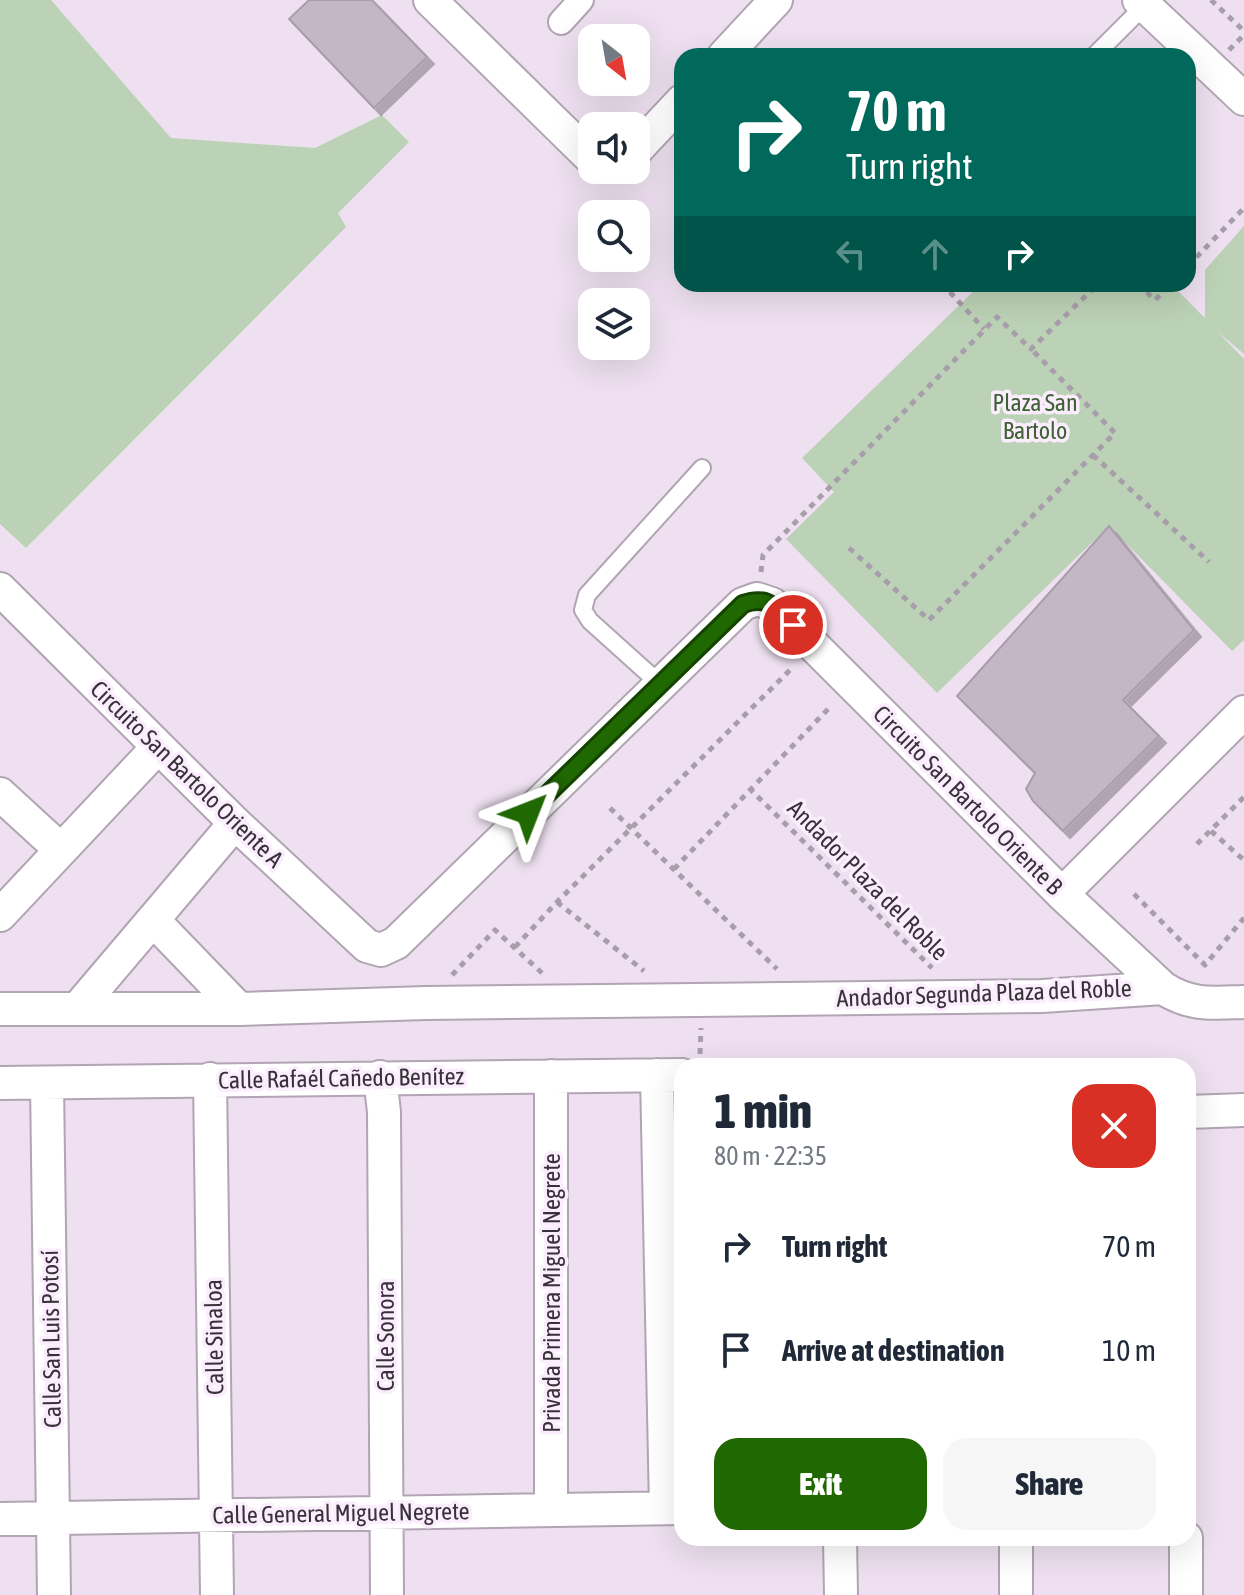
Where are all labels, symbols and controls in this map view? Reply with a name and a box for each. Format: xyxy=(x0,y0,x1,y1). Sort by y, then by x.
north arrow xyxy=(578,24,650,96)
map controls xyxy=(578,24,650,360)
text: 70 m xyxy=(846,79,947,143)
icon: right xyxy=(714,80,818,184)
button: sound xyxy=(578,112,650,184)
text: Turn right xyxy=(846,145,973,187)
button: search xyxy=(578,200,650,272)
icon: left xyxy=(829,232,873,276)
icon: ahead xyxy=(913,232,957,276)
icon: right xyxy=(997,232,1041,276)
button: layers xyxy=(578,288,650,360)
park label: Plaza San Bartolo xyxy=(992,389,1078,444)
pin xyxy=(759,591,827,659)
icon: arrive xyxy=(771,603,815,647)
street label: Circuito San Bartolo Oriente A xyxy=(85,675,289,873)
street label: Circuito San Bartolo Oriente B xyxy=(868,700,1069,901)
position arrow xyxy=(486,771,570,855)
street label: Andador Plaza del Roble xyxy=(782,794,954,966)
street label: Andador Segunda Plaza del Roble xyxy=(836,974,1132,1012)
street label: Calle Rafaél Cañedo Benítez xyxy=(218,1062,465,1094)
text: 1 min xyxy=(714,1083,812,1138)
button: close xyxy=(1072,1084,1156,1168)
text: 80 m · 22:35 xyxy=(714,1141,827,1171)
street label: Privada Primera Miguel Negrete xyxy=(538,1153,565,1433)
icon: right xyxy=(714,1224,758,1268)
text: Turn right xyxy=(782,1229,888,1263)
text: 70 m xyxy=(1102,1229,1156,1263)
street label: Calle San Luis Potosí xyxy=(36,1250,66,1428)
street label: Calle Sinaloa xyxy=(199,1279,229,1395)
street label: Calle Sonora xyxy=(372,1281,399,1391)
icon: arrive xyxy=(714,1328,758,1372)
text: Arrive at destination xyxy=(782,1333,1004,1367)
text: 10 m xyxy=(1102,1333,1156,1367)
button: Exit xyxy=(714,1438,927,1530)
button: Share xyxy=(943,1438,1156,1530)
street label: Calle General Miguel Negrete xyxy=(212,1497,470,1529)

